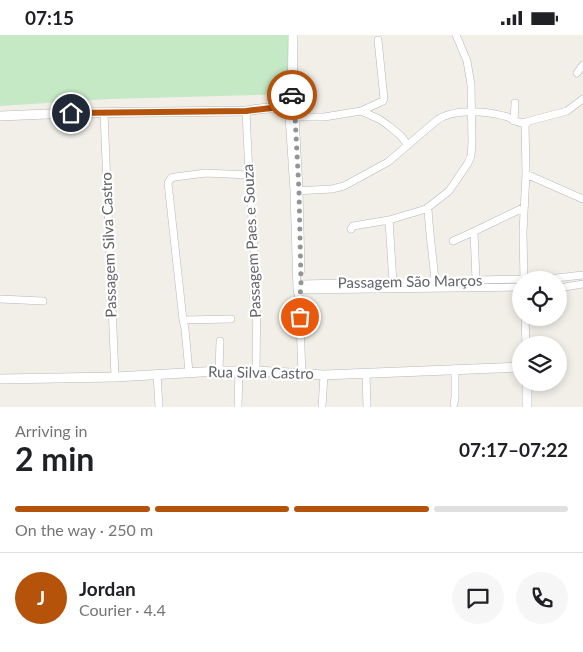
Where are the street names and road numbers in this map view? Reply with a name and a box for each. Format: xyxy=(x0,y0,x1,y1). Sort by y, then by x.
street label: Passagem Paes e Souza xyxy=(238,164,264,318)
street label: Passagem Silva Castro xyxy=(96,172,120,318)
street label: Passagem São Marços xyxy=(338,271,482,291)
street label: Rua Silva Castro xyxy=(208,362,314,382)

